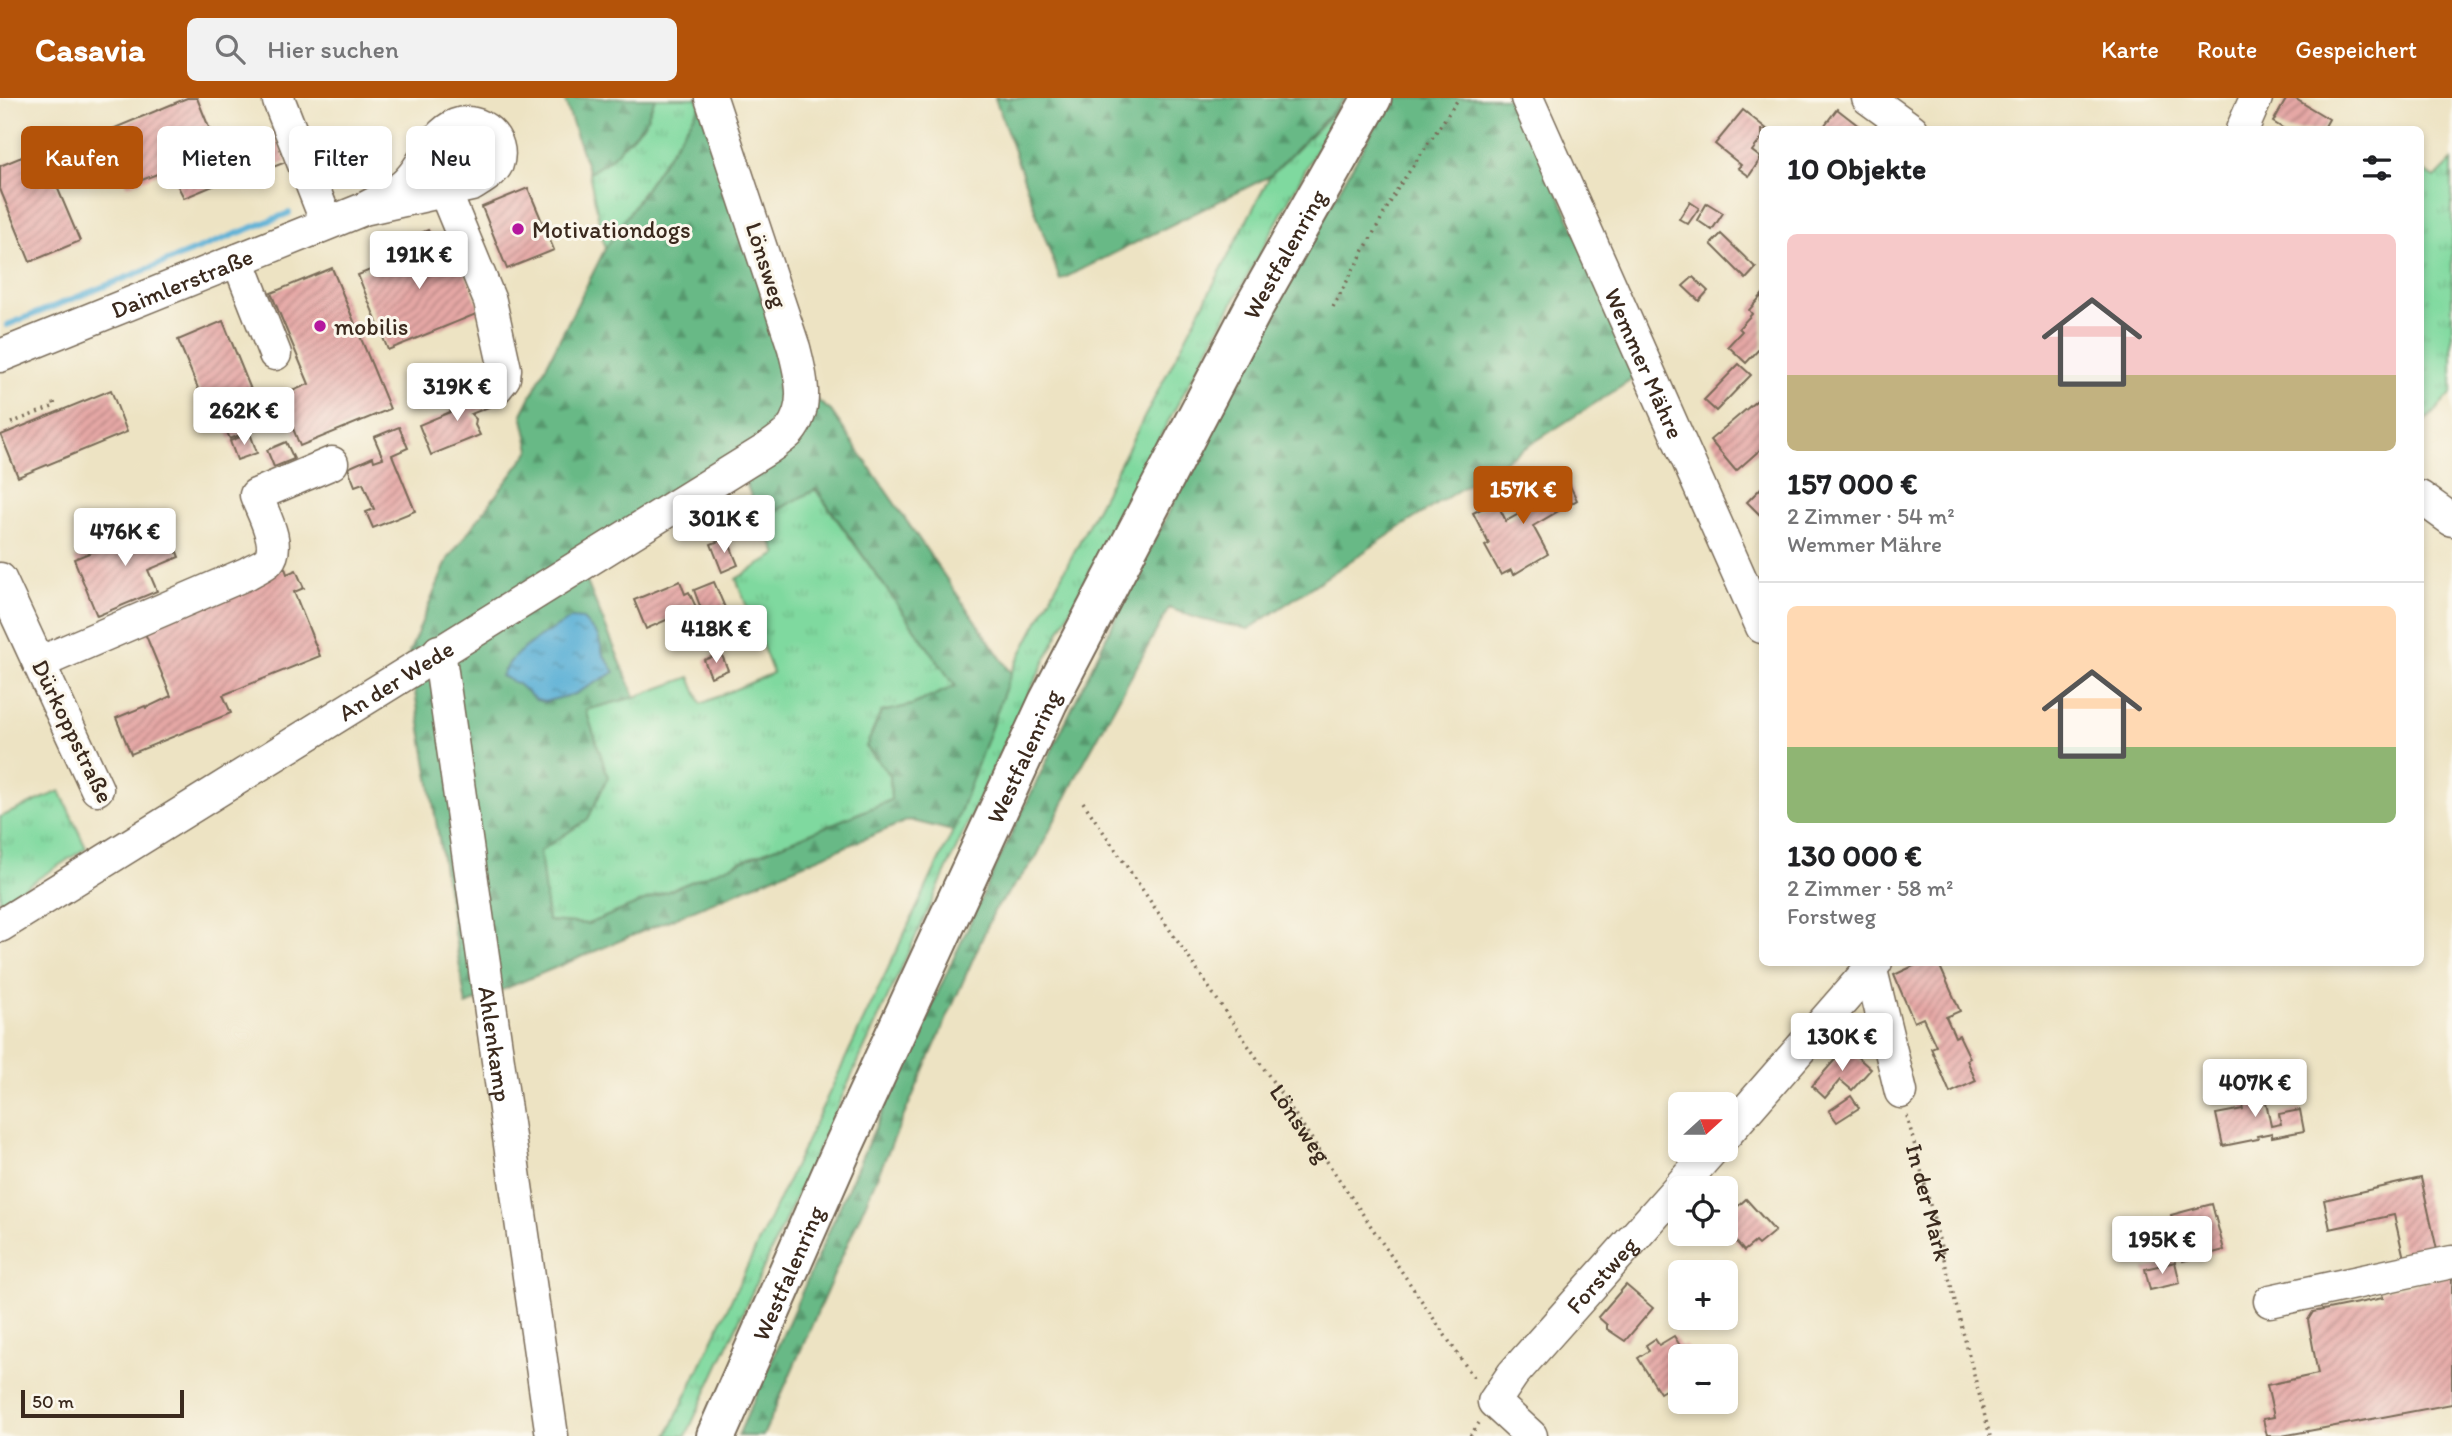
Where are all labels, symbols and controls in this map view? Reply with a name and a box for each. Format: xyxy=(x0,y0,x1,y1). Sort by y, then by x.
search box xyxy=(187,18,677,81)
text: Casavia xyxy=(35,30,145,69)
icon: search xyxy=(211,30,249,68)
text: Hier suchen xyxy=(267,33,399,65)
text: Karte xyxy=(2101,35,2159,64)
text: Route xyxy=(2197,35,2257,64)
text: Gespeichert xyxy=(2295,35,2417,64)
chip: Kaufen xyxy=(21,126,143,189)
chip: Mieten xyxy=(157,126,275,189)
chip: Filter xyxy=(289,126,392,189)
chip: Neu xyxy=(406,126,495,189)
icon: filters xyxy=(2358,149,2396,187)
text: 10 Objekte xyxy=(1787,150,1926,187)
street label: Westfalenring xyxy=(1236,183,1332,324)
place label: Motivationdogs xyxy=(532,215,691,244)
street label: Lönsweg xyxy=(739,218,795,312)
marker: Motivationdogs xyxy=(510,221,526,237)
pin: 191K € xyxy=(362,232,476,291)
text: 191K € xyxy=(386,240,452,268)
street label: Daimlerstraße xyxy=(107,241,257,324)
icon: home xyxy=(2029,279,2155,405)
street label: Wemmer Mähre xyxy=(1599,283,1691,443)
place label: mobilis xyxy=(334,312,409,341)
marker: mobilis xyxy=(312,318,328,334)
pin: 319K € xyxy=(400,364,514,423)
text: 319K € xyxy=(423,372,491,400)
pin: 262K € xyxy=(187,388,301,447)
text: 262K € xyxy=(209,396,279,424)
text: 157 000 € xyxy=(1787,465,1918,502)
pin: 157K € xyxy=(1466,466,1580,526)
text: 157K € xyxy=(1489,475,1557,503)
pin: 301K € xyxy=(667,496,781,555)
text: 2 Zimmer · 54 m² xyxy=(1787,502,1955,530)
text: 301K € xyxy=(689,504,759,532)
pin: 476K € xyxy=(68,508,182,568)
text: 476K € xyxy=(90,517,160,545)
text: Wemmer Mähre xyxy=(1787,530,1942,558)
pin: 418K € xyxy=(659,606,773,665)
text: 418K € xyxy=(681,614,751,642)
street label: An der Wede xyxy=(333,633,459,727)
icon: home xyxy=(2029,651,2155,777)
street label: Dürkoppstraße xyxy=(26,655,120,807)
street label: Westfalenring xyxy=(980,683,1067,828)
text: 130 000 € xyxy=(1787,837,1922,874)
text: 2 Zimmer · 58 m² xyxy=(1787,874,1953,902)
text: Forstweg xyxy=(1787,902,1876,930)
street label: Ahlenkamp xyxy=(473,984,518,1104)
pin: 130K € xyxy=(1785,1014,1899,1073)
text: 130K € xyxy=(1807,1022,1877,1050)
pin: 407K € xyxy=(2198,1060,2312,1119)
text: 407K € xyxy=(2219,1068,2291,1096)
street label: Lönsweg xyxy=(1264,1078,1338,1168)
north arrow xyxy=(1668,1092,1738,1162)
map controls xyxy=(1668,1092,1738,1414)
street label: In der Mark xyxy=(1900,1141,1958,1264)
button: locate xyxy=(1668,1176,1738,1246)
street label: Westfalenring xyxy=(745,1200,830,1345)
pin: 195K € xyxy=(2105,1216,2219,1276)
text: 195K € xyxy=(2128,1225,2196,1253)
street label: Forstweg xyxy=(1560,1230,1644,1319)
button: + xyxy=(1668,1260,1738,1330)
button: − xyxy=(1668,1344,1738,1414)
scale bar xyxy=(21,1387,184,1419)
text: 50 m xyxy=(32,1390,74,1413)

